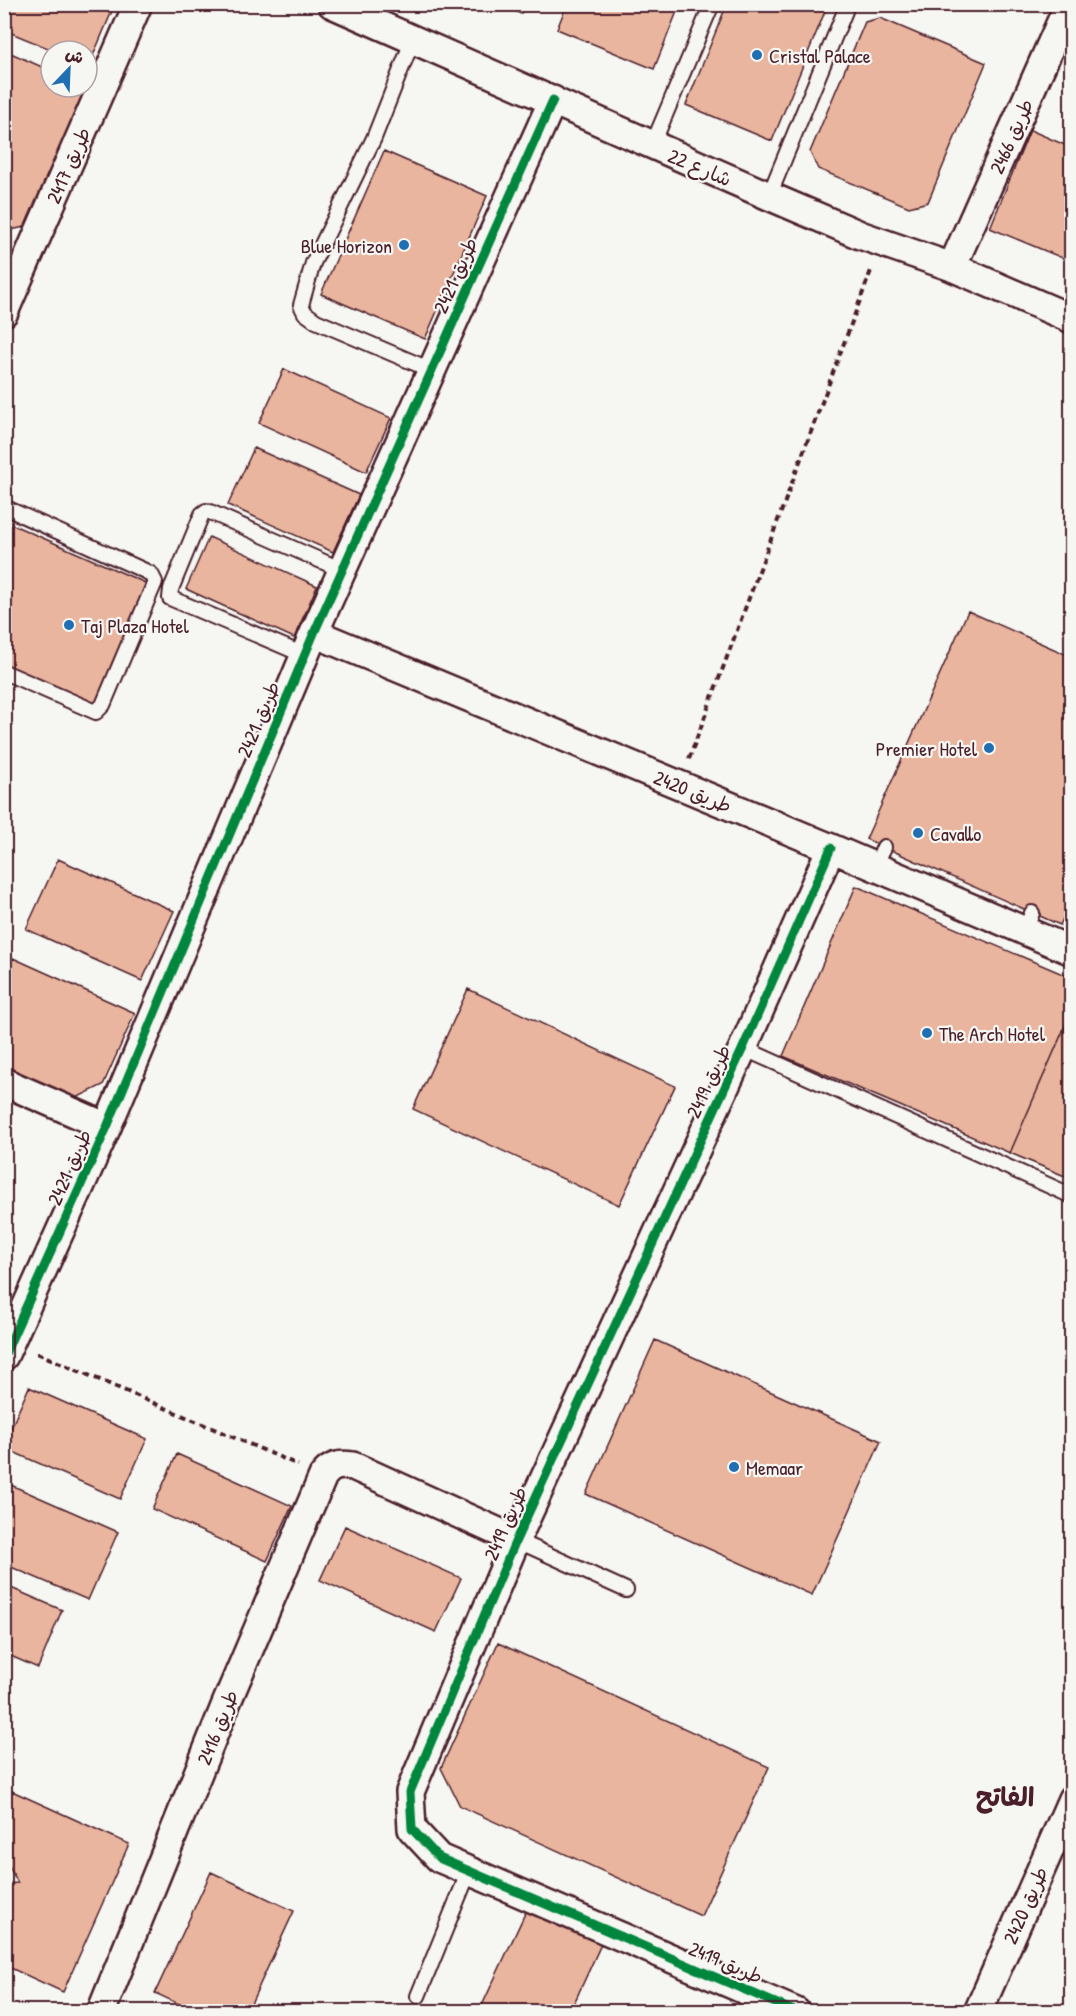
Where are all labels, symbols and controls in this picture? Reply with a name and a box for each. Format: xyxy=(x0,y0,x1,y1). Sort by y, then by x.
north arrow xyxy=(39,39,99,99)
text: ش xyxy=(62,42,87,69)
place label: Cristal Palace xyxy=(769,42,871,69)
marker: Cristal Palace xyxy=(750,48,764,62)
street label: طريق 2466 xyxy=(983,94,1039,178)
street label: طريق 2417 xyxy=(39,123,97,207)
street label: شارع 22 xyxy=(664,142,736,193)
place label: Blue Horizon xyxy=(301,232,392,259)
street label: طريق 2421 xyxy=(426,233,484,317)
marker: Blue Horizon xyxy=(397,238,411,252)
place label: Taj Plaza Hotel xyxy=(81,612,190,639)
marker: Taj Plaza Hotel xyxy=(62,618,76,632)
street label: طريق 2421 xyxy=(230,677,286,761)
place label: Premier Hotel xyxy=(876,735,978,762)
marker: Premier Hotel xyxy=(982,741,996,755)
street label: طريق 2420 xyxy=(650,763,736,819)
place label: Cavallo xyxy=(930,820,981,847)
marker: Cavallo xyxy=(911,826,925,840)
place label: The Arch Hotel xyxy=(939,1020,1046,1047)
marker: The Arch Hotel xyxy=(920,1026,934,1040)
street label: طريق 2419 xyxy=(679,1040,737,1122)
street label: طريق 2421 xyxy=(40,1125,98,1209)
place label: Memaar xyxy=(746,1454,803,1481)
marker: Memaar xyxy=(727,1460,741,1474)
street label: طريق 2419 xyxy=(477,1482,533,1564)
street label: طريق 2416 xyxy=(190,1685,244,1769)
district label: الفاتح xyxy=(975,1779,1035,1814)
street label: طريق 2420 xyxy=(996,1862,1054,1948)
street label: طريق 2419 xyxy=(685,1934,767,1990)

